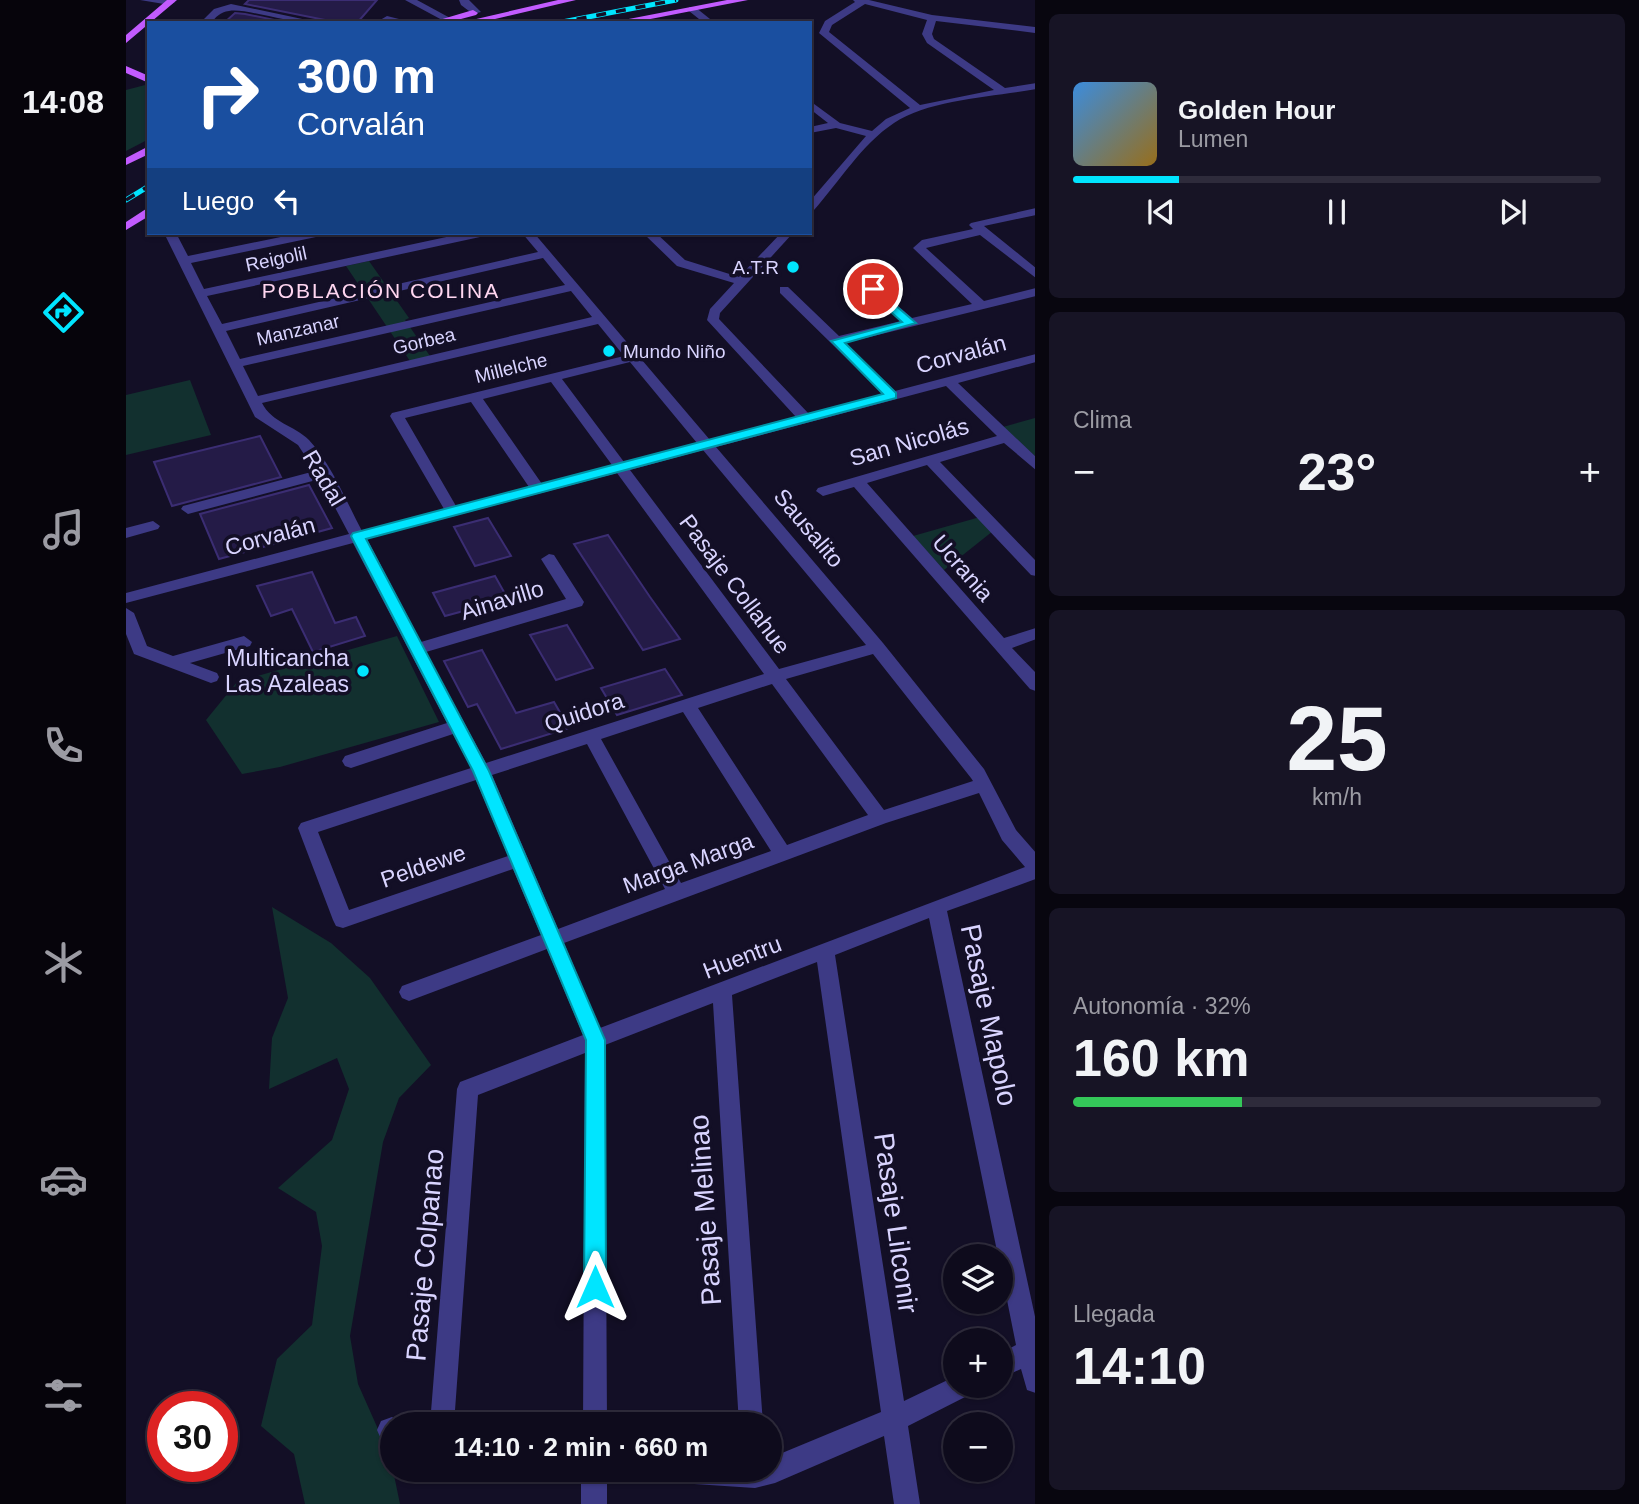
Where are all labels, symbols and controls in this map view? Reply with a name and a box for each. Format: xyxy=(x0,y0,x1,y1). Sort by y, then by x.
icon: right xyxy=(182,49,273,140)
text: 300 m xyxy=(297,49,436,103)
text: 14:08 xyxy=(22,84,104,120)
text: Golden Hour xyxy=(1178,95,1335,125)
text: Corvalán xyxy=(297,106,425,142)
text: Lumen xyxy=(1178,126,1248,152)
icon: left xyxy=(268,182,306,220)
text: Luego xyxy=(182,186,254,216)
icon: previous xyxy=(1142,193,1180,231)
icon: pause xyxy=(1318,193,1356,231)
icon: next xyxy=(1494,193,1532,231)
street label: Reigolil xyxy=(243,242,309,276)
place label: A.T.R xyxy=(733,257,779,278)
marker: A.T.R xyxy=(785,259,801,275)
pin xyxy=(843,259,903,319)
icon: arrive xyxy=(854,270,892,308)
district label: POBLACIÓN COLINA xyxy=(262,279,500,302)
icon: directions xyxy=(39,288,88,337)
street label: Manzanar xyxy=(254,310,342,350)
street label: Gorbea xyxy=(391,324,458,358)
street label: Corvalán xyxy=(913,330,1009,378)
place label: Mundo Niño xyxy=(623,341,725,362)
marker: Mundo Niño xyxy=(601,343,617,359)
street label: Millelche xyxy=(473,349,549,387)
text: Clima xyxy=(1073,407,1132,433)
street label: San Nicolás xyxy=(846,413,972,471)
text: 23° xyxy=(1298,443,1376,501)
street label: Radal xyxy=(297,446,351,510)
text: − xyxy=(1073,451,1095,493)
text: + xyxy=(1579,451,1601,493)
street label: Sausalito xyxy=(769,483,849,573)
icon: music xyxy=(39,505,88,554)
street label: Pasaje Collahue xyxy=(674,509,796,659)
street label: Corvalán xyxy=(222,512,318,560)
street label: Ucrania xyxy=(927,530,999,607)
street label: Ainavillo xyxy=(457,575,547,625)
place label: Multicancha Las Azaleas xyxy=(225,645,349,697)
marker: Multicancha Las Azaleas xyxy=(355,663,371,679)
street label: Quidora xyxy=(541,687,627,737)
text: 25 xyxy=(1286,688,1388,789)
icon: phone xyxy=(39,721,88,770)
text: km/h xyxy=(1312,784,1362,810)
street label: Marga Marga xyxy=(619,827,757,899)
street label: Peldewe xyxy=(377,839,469,893)
street label: Pasaje Mapolo xyxy=(955,921,1023,1109)
street label: Huentru xyxy=(699,930,785,984)
icon: climate xyxy=(39,938,88,987)
text: Autonomía · 32% xyxy=(1073,993,1251,1019)
text: 160 km xyxy=(1073,1029,1249,1087)
street label: Pasaje Melinao xyxy=(683,1113,727,1307)
street label: Pasaje Lilconir xyxy=(868,1131,924,1315)
street label: Pasaje Colpanao xyxy=(400,1147,450,1363)
icon: car xyxy=(39,1155,88,1204)
map controls xyxy=(943,1244,1013,1482)
button: layers xyxy=(943,1244,1013,1314)
position arrow xyxy=(558,1250,632,1324)
text: Llegada xyxy=(1073,1301,1155,1327)
button: + xyxy=(943,1328,1013,1398)
text: 14:10 xyxy=(1073,1337,1206,1395)
icon: filters xyxy=(39,1371,88,1420)
speed limit sign: 30 xyxy=(147,1391,238,1482)
button: − xyxy=(943,1412,1013,1482)
text: 14:10 · 2 min · 660 m xyxy=(454,1432,708,1462)

